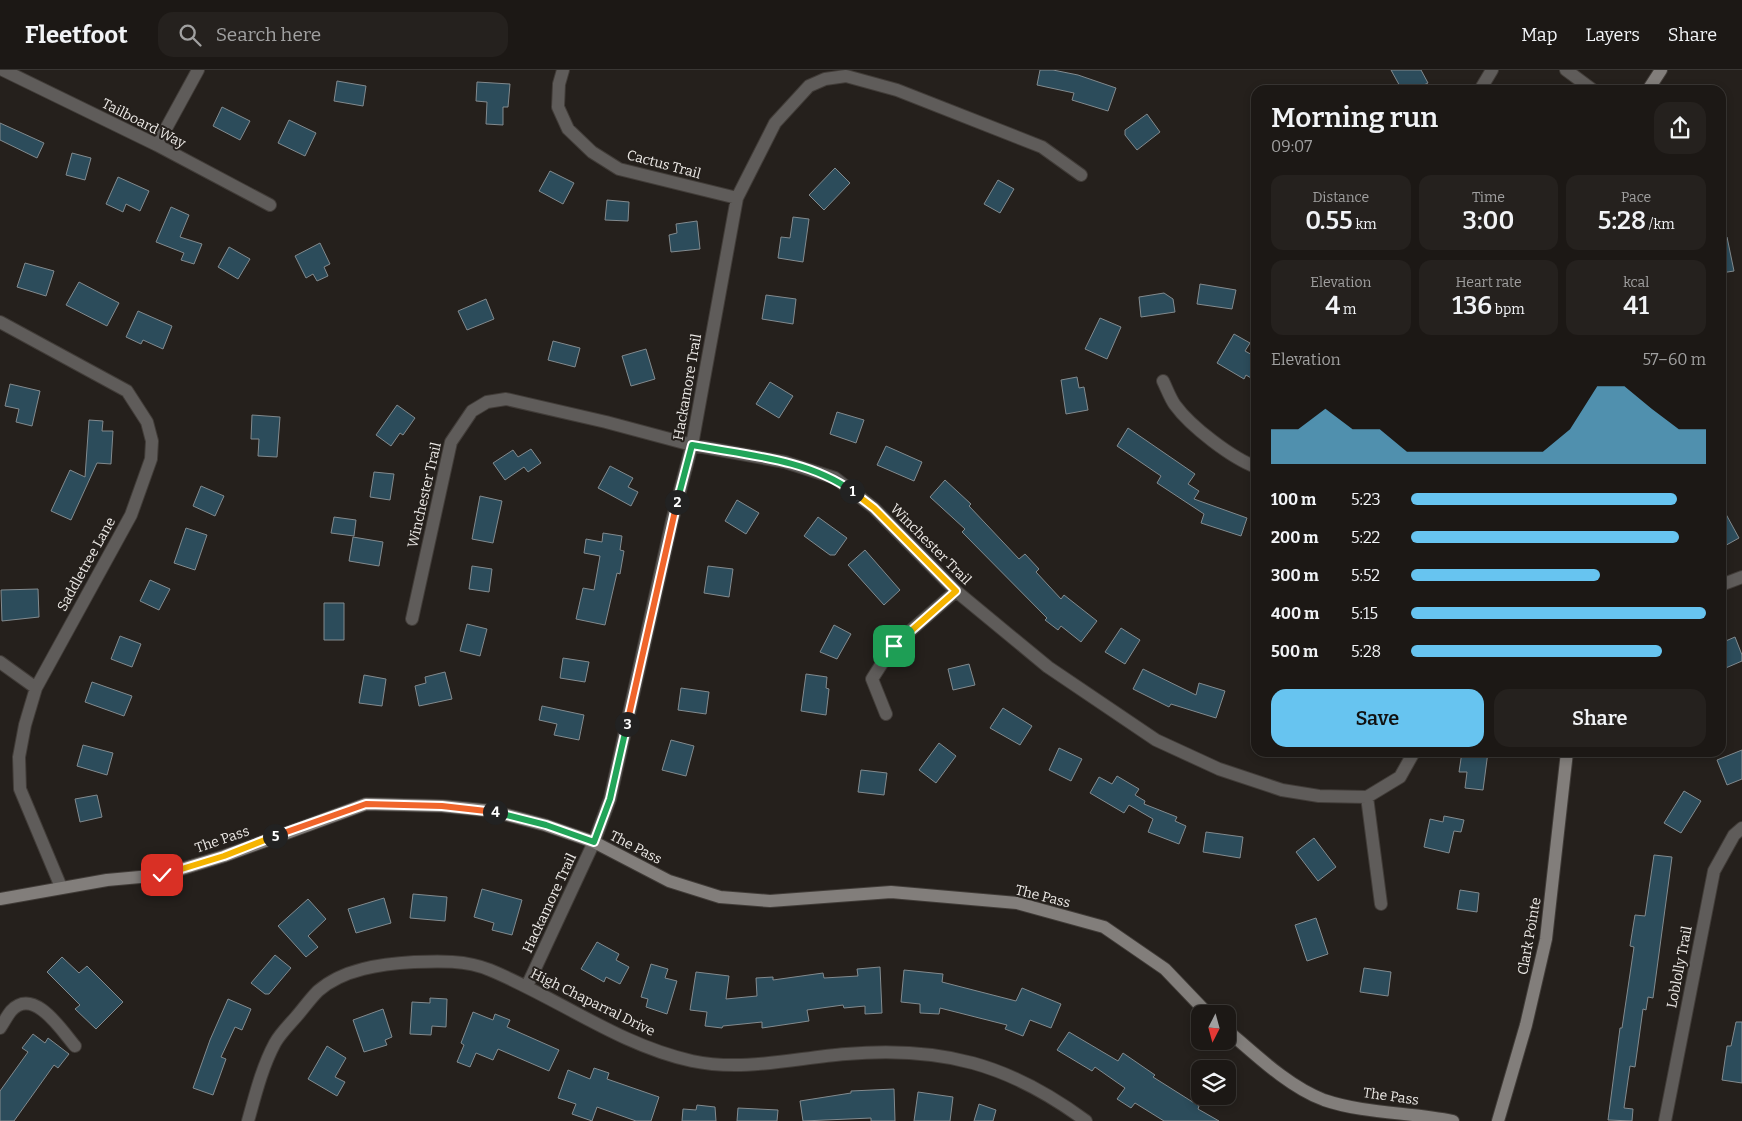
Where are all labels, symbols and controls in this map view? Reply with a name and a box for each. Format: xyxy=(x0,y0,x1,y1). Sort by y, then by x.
search box xyxy=(158,12,508,57)
text: Fleetfoot xyxy=(25,21,128,49)
icon: search xyxy=(176,21,204,49)
text: Search here xyxy=(216,23,321,46)
text: Map xyxy=(1521,24,1557,46)
text: Layers xyxy=(1585,24,1640,46)
text: Share xyxy=(1668,24,1717,46)
street label: Tailboard Way xyxy=(99,95,189,152)
text: Morning run xyxy=(1271,101,1438,134)
button: share xyxy=(1654,102,1706,154)
text: 09:07 xyxy=(1271,137,1312,156)
street label: Cactus Trail xyxy=(625,146,703,183)
text: Distance xyxy=(1312,189,1369,206)
text: Time xyxy=(1472,189,1505,206)
text: Pace xyxy=(1621,189,1651,206)
text: 0.55 xyxy=(1305,206,1353,236)
text: 3:00 xyxy=(1463,206,1514,236)
text: 5:28 xyxy=(1598,206,1646,236)
text: km xyxy=(1353,216,1377,233)
text: /km xyxy=(1646,216,1675,233)
text: Elevation xyxy=(1310,274,1371,291)
text: Heart rate xyxy=(1455,274,1522,291)
text: kcal xyxy=(1623,274,1649,291)
text: 4 xyxy=(1325,291,1340,321)
text: 136 xyxy=(1452,291,1492,321)
text: 41 xyxy=(1623,291,1649,321)
text: m xyxy=(1340,301,1356,318)
text: bpm xyxy=(1492,301,1525,318)
street label: Hackamore Trail xyxy=(670,332,705,442)
text: Elevation xyxy=(1271,350,1341,369)
text: 57–60 m xyxy=(1642,350,1706,369)
street label: Winchester Trail xyxy=(404,441,445,550)
pin: 1 xyxy=(840,478,864,504)
text: 1 xyxy=(849,483,856,500)
pin: 2 xyxy=(664,490,690,514)
text: 100 m xyxy=(1271,490,1316,509)
text: 5:23 xyxy=(1351,490,1381,509)
text: 2 xyxy=(674,494,681,511)
street label: Winchester Trail xyxy=(887,500,975,588)
street label: Saddletree Lane xyxy=(54,514,119,614)
text: 200 m xyxy=(1271,528,1318,547)
text: 5:22 xyxy=(1351,528,1380,547)
text: 300 m xyxy=(1271,566,1319,585)
text: 5:52 xyxy=(1351,566,1380,585)
text: 400 m xyxy=(1271,604,1319,623)
text: 5:15 xyxy=(1351,604,1378,623)
pin xyxy=(873,625,915,667)
icon: arrive xyxy=(880,632,908,660)
text: 500 m xyxy=(1271,642,1318,661)
text: 5:28 xyxy=(1351,642,1381,661)
button: Save xyxy=(1271,689,1484,747)
button: Share xyxy=(1494,689,1706,747)
pin: 3 xyxy=(614,712,640,736)
text: 3 xyxy=(623,716,632,733)
pin: 4 xyxy=(482,800,508,824)
text: 4 xyxy=(491,804,500,821)
street label: The Pass xyxy=(193,822,252,857)
pin: 5 xyxy=(262,824,288,848)
street label: The Pass xyxy=(607,827,665,868)
text: 5 xyxy=(272,828,279,845)
street label: Hackamore Trail xyxy=(519,851,580,956)
pin xyxy=(141,854,183,896)
icon: check xyxy=(148,861,176,889)
street label: The Pass xyxy=(1014,881,1072,912)
street label: Clark Pointe xyxy=(1514,896,1545,976)
street label: Loblolly Trail xyxy=(1663,925,1696,1010)
street label: High Chaparral Drive xyxy=(528,965,658,1040)
north arrow xyxy=(1191,1005,1236,1050)
map controls xyxy=(1191,1005,1236,1105)
button: layers xyxy=(1191,1060,1236,1105)
street label: The Pass xyxy=(1362,1084,1420,1109)

